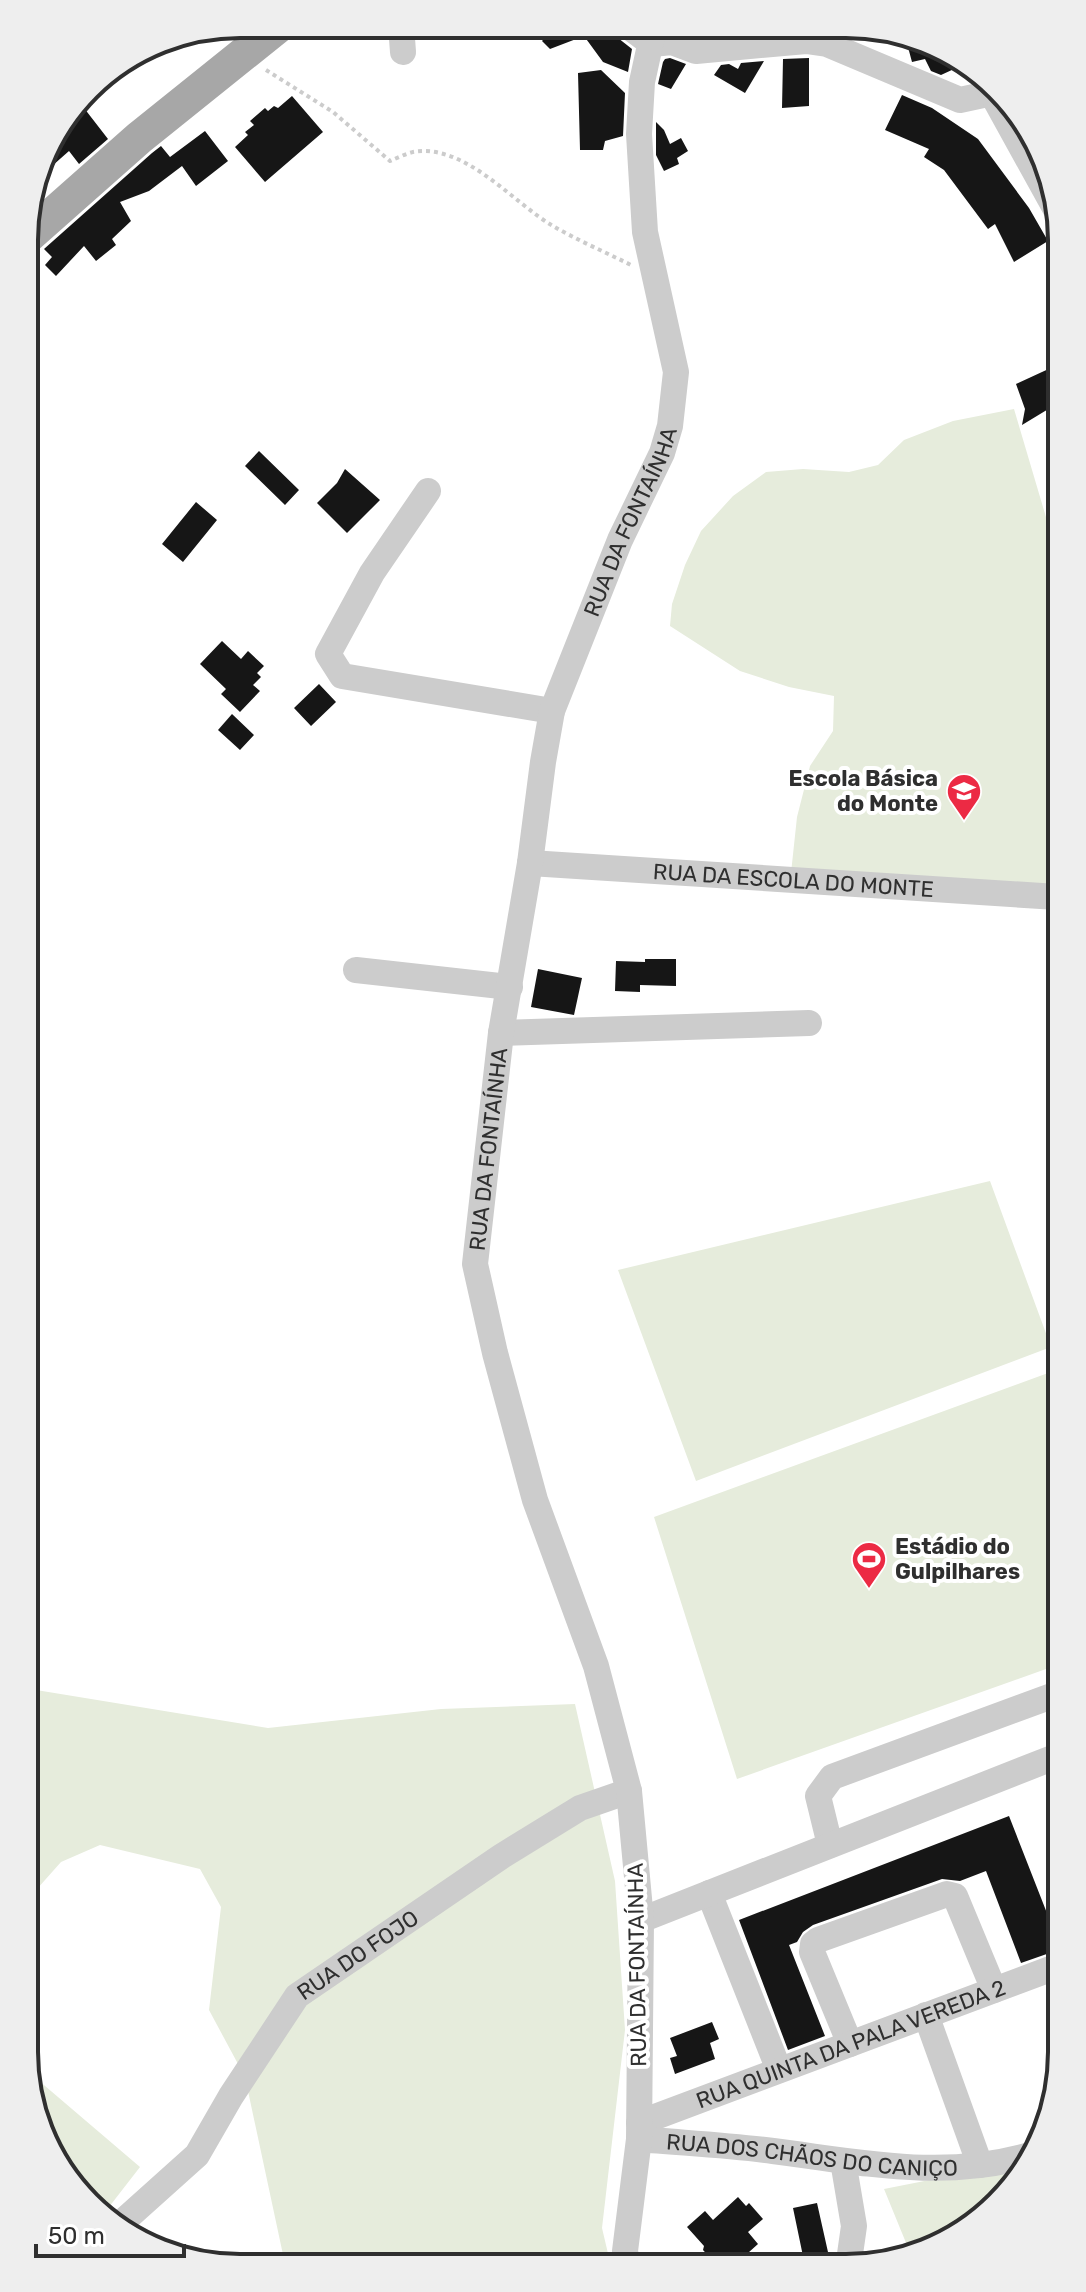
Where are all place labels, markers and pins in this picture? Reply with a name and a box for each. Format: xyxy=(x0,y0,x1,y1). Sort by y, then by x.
place label: Escola Básica do Monte xyxy=(789,765,938,817)
school or university icon: Escola Básica do Monte xyxy=(945,772,983,822)
place label: Estádio do Gulpilhares xyxy=(895,1533,1020,1585)
sports icon: Estádio do Gulpilhares xyxy=(850,1540,888,1590)

